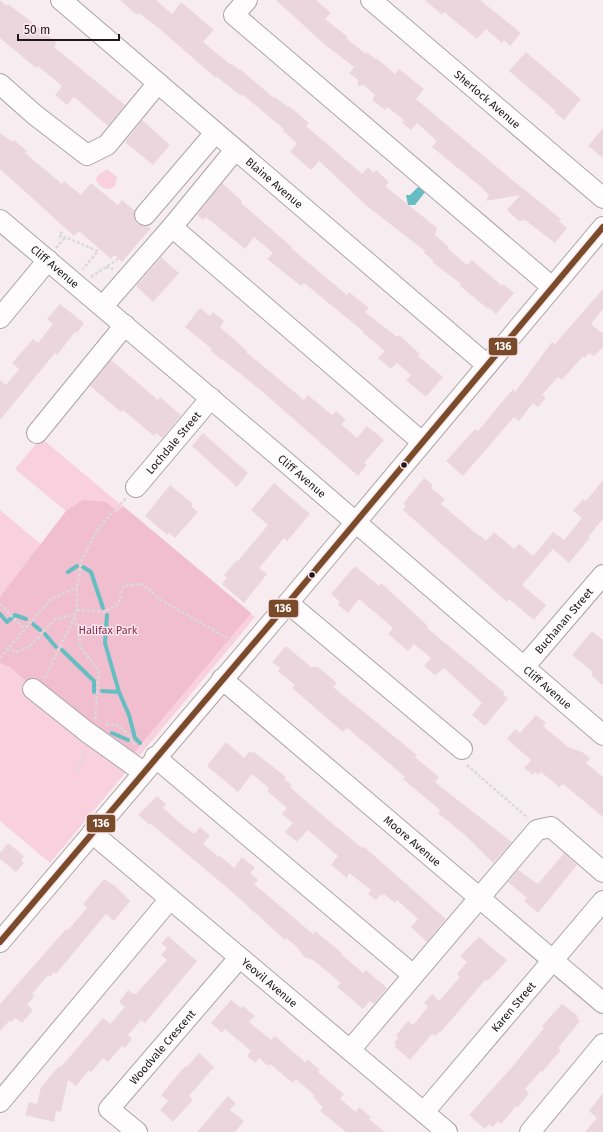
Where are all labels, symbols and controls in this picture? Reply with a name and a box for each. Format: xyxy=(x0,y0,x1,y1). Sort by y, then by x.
scale bar xyxy=(18,16,119,42)
text: 50 m xyxy=(24,23,50,37)
street label: Sherlock Avenue xyxy=(452,68,523,131)
street label: Blaine Avenue xyxy=(243,155,306,211)
street label: Cliff Avenue xyxy=(28,242,82,291)
line badge: 136 xyxy=(488,337,518,356)
text: 136 xyxy=(494,340,512,353)
street label: Lochdale Street xyxy=(143,409,203,477)
street label: Cliff Avenue xyxy=(275,452,329,500)
unlabelled marker xyxy=(399,460,409,470)
unlabelled marker xyxy=(307,570,317,580)
street label: Buchanan Street xyxy=(532,585,596,656)
line badge: 136 xyxy=(268,599,299,618)
text: 136 xyxy=(274,602,292,615)
park label: Halifax Park xyxy=(78,624,138,637)
street label: Cliff Avenue xyxy=(521,663,574,712)
street label: Moore Avenue xyxy=(381,813,444,869)
line badge: 136 xyxy=(86,814,116,833)
text: 136 xyxy=(92,817,110,830)
street label: Yeovil Avenue xyxy=(239,955,300,1010)
street label: Karen Street xyxy=(488,979,538,1034)
street label: Woodvale Crescent xyxy=(127,1007,198,1087)

